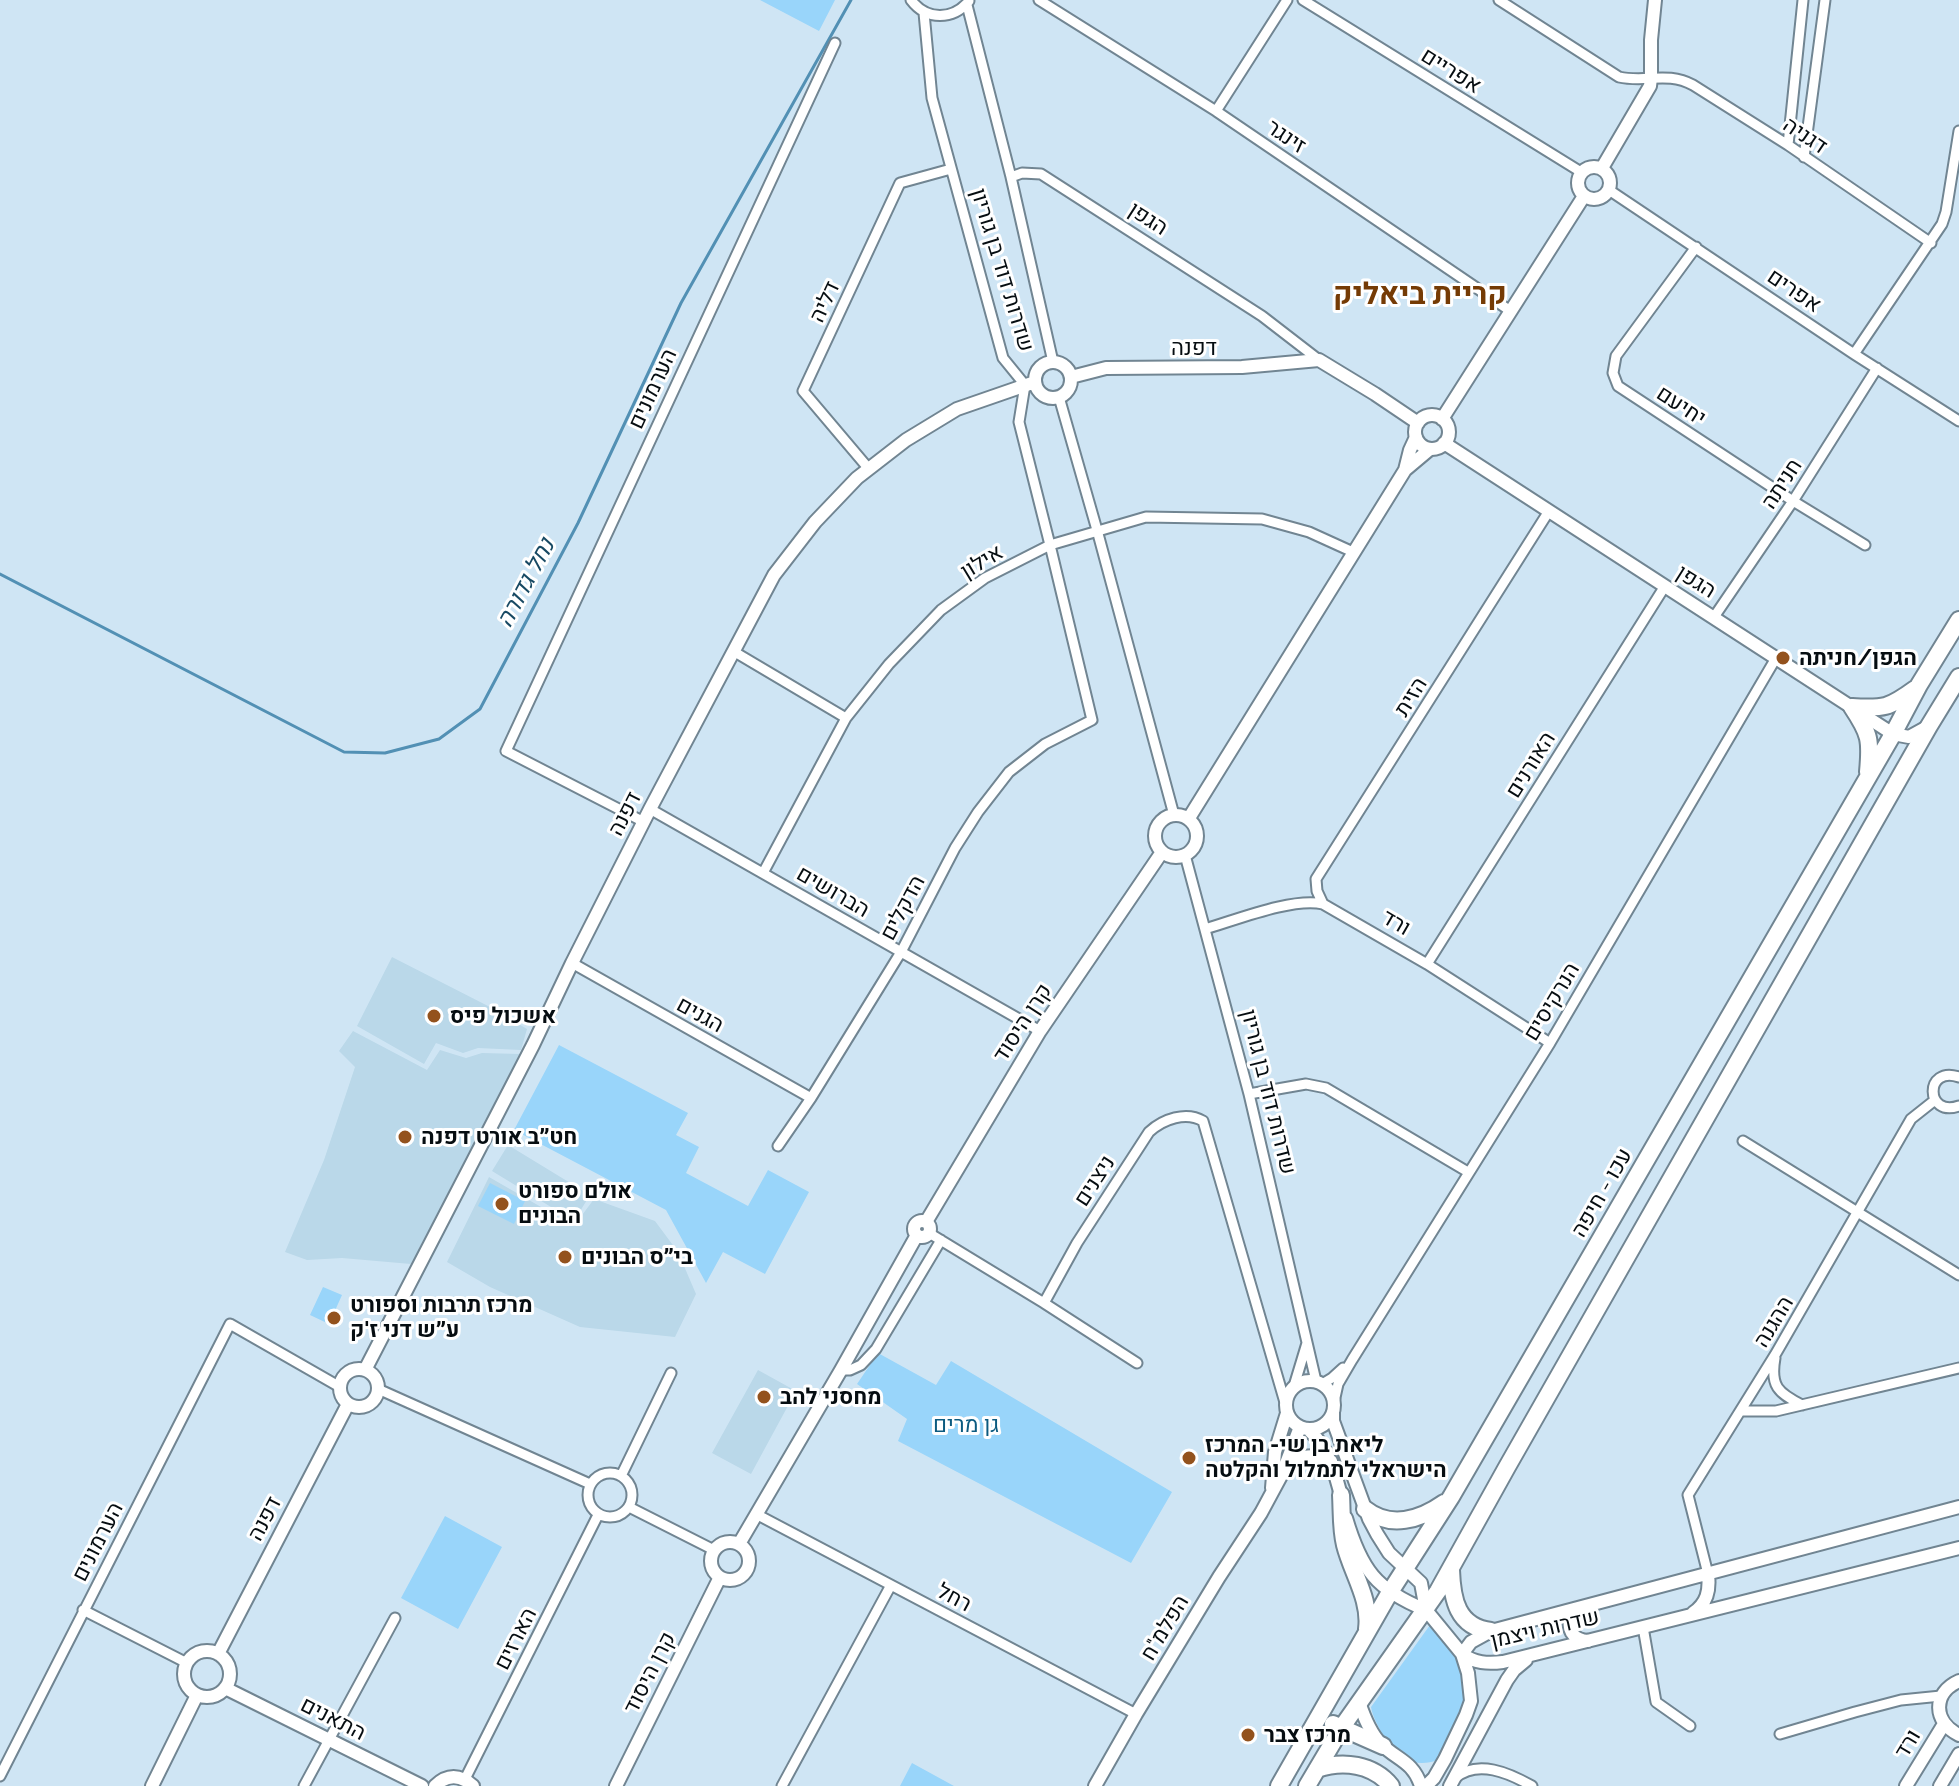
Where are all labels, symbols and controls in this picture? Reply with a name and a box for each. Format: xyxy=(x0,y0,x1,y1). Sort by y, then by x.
street label: אפריים xyxy=(1416,42,1486,100)
street label: דגניה xyxy=(1778,112,1832,160)
street label: זינגר xyxy=(1261,114,1311,160)
street label: שדרות דוד בן גוריון xyxy=(965,185,1039,355)
street label: הגפן xyxy=(1123,197,1173,241)
street label: אפרים xyxy=(1762,263,1826,319)
street label: דליה xyxy=(804,277,846,327)
district label: קריית ביאליק xyxy=(1333,277,1507,313)
street label: דפנה xyxy=(1171,335,1217,361)
street label: הערמונים xyxy=(623,345,683,433)
street label: יחיעם xyxy=(1651,380,1711,432)
street label: חניתה xyxy=(1756,454,1808,514)
water label: נחל גדורה xyxy=(491,534,561,632)
street label: אילון xyxy=(956,539,1008,585)
street label: הגפן xyxy=(1671,560,1721,604)
place label: הגפן/חניתה xyxy=(1799,645,1917,671)
marker: הגפן/חניתה xyxy=(1774,649,1792,667)
street label: הזית xyxy=(1389,673,1433,721)
street label: האורנים xyxy=(1500,727,1562,803)
street label: דפנה xyxy=(603,787,647,841)
street label: הברושים xyxy=(792,861,874,923)
street label: הדקלים xyxy=(875,871,931,945)
street label: ורד xyxy=(1377,904,1415,942)
street label: הנרקיסים xyxy=(1518,958,1586,1046)
street label: קרן היסוד xyxy=(988,979,1058,1067)
street label: הגנים xyxy=(672,991,728,1039)
place label: אשכול פיס xyxy=(450,1003,556,1029)
marker: אשכול פיס xyxy=(425,1007,443,1025)
street label: שדרות דוד בן גוריון xyxy=(1235,1007,1301,1177)
place label: חט״ב אורט דפנה xyxy=(421,1124,577,1150)
marker: חט״ב אורט דפנה xyxy=(396,1128,414,1146)
street label: עכו - חיפה xyxy=(1566,1144,1638,1242)
street label: ניצנים xyxy=(1069,1151,1121,1211)
place label: אולם ספורט הבונים xyxy=(518,1178,632,1230)
marker: אולם ספורט הבונים xyxy=(493,1195,511,1213)
place label: בי״ס הבונים xyxy=(581,1244,693,1270)
marker: בי״ס הבונים xyxy=(556,1248,574,1266)
place label: מרכז תרבות וספורט ע״ש דני ז'ק xyxy=(350,1292,533,1344)
street label: ההגנה xyxy=(1748,1292,1800,1352)
marker: מרכז תרבות וספורט ע״ש דני ז'ק xyxy=(325,1309,343,1327)
place label: מחסני להב xyxy=(780,1384,882,1410)
marker: מחסני להב xyxy=(755,1388,773,1406)
park label: גן מרים xyxy=(933,1412,999,1438)
place label: ליאת בן שי- המרכז הישראלי לתמלול והקלטה xyxy=(1205,1432,1447,1484)
marker: ליאת בן שי- המרכז הישראלי לתמלול והקלטה xyxy=(1180,1449,1198,1467)
street label: דפנה xyxy=(243,1492,287,1546)
street label: הערמונים xyxy=(67,1498,129,1586)
street label: רחל xyxy=(932,1578,976,1618)
street label: הפלמ"ח xyxy=(1135,1590,1195,1666)
street label: הארזים xyxy=(489,1603,543,1675)
street label: שדרות ויצמן xyxy=(1488,1604,1602,1654)
street label: קרן היסוד xyxy=(618,1628,682,1718)
street label: התאנים xyxy=(296,1691,370,1747)
place label: מרכז צבר xyxy=(1264,1722,1351,1748)
street label: ורד xyxy=(1889,1725,1927,1763)
marker: מרכז צבר xyxy=(1239,1726,1257,1744)

